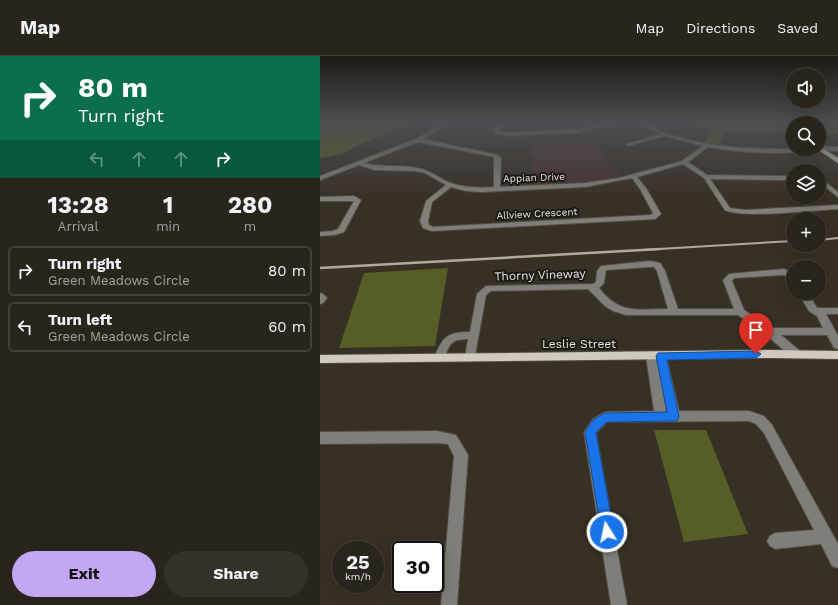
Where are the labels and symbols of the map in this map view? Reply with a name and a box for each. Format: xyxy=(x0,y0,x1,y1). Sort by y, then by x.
street label: Appian Drive xyxy=(503,171,565,184)
street label: Allview Crescent xyxy=(496,206,579,221)
street label: Thorny Vineway xyxy=(494,266,587,284)
pin xyxy=(739,313,773,354)
street label: Leslie Street xyxy=(542,337,616,351)
position arrow xyxy=(586,511,628,553)
speed limit sign: 30 xyxy=(392,541,444,593)

